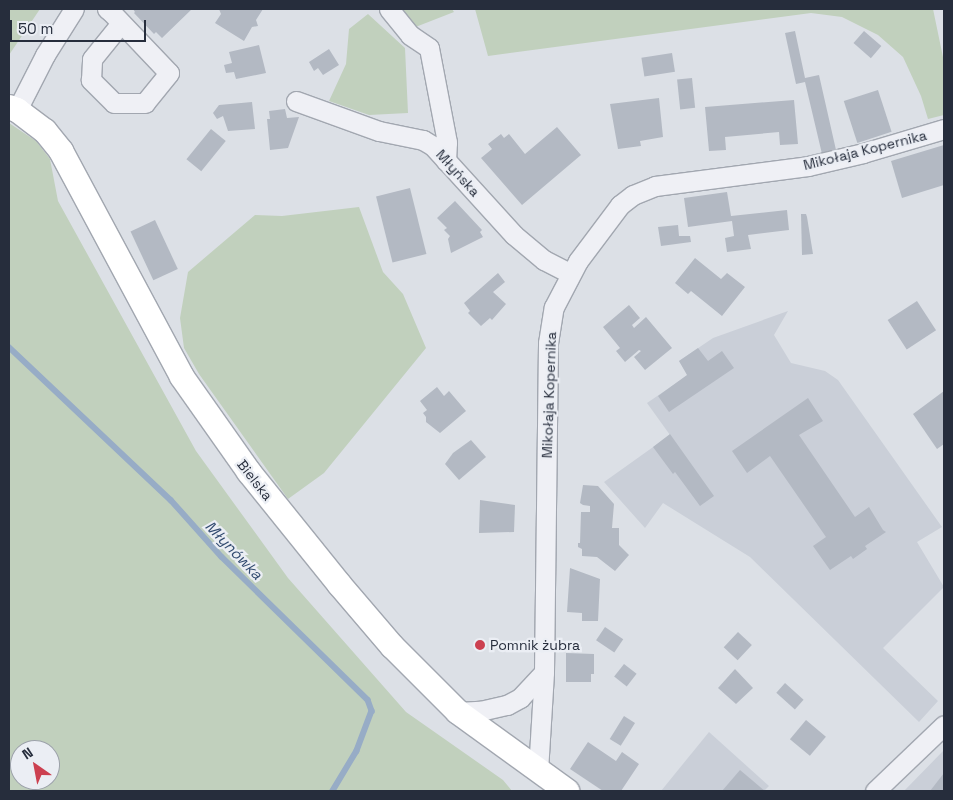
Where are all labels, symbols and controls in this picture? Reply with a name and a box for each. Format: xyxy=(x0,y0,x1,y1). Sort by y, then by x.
scale bar xyxy=(12,10,149,42)
text: 50 m xyxy=(18,19,53,38)
street label: Mikołaja Kopernika xyxy=(802,127,928,173)
street label: Młyńska xyxy=(433,146,483,200)
street label: Mikołaja Kopernika xyxy=(538,331,560,459)
street label: Bielska xyxy=(234,456,276,504)
water label: Młynówka xyxy=(202,517,266,583)
place label: Pomnik żubra xyxy=(490,637,580,653)
marker: Pomnik żubra xyxy=(474,639,486,651)
north arrow xyxy=(10,740,60,790)
text: N xyxy=(19,743,36,763)

